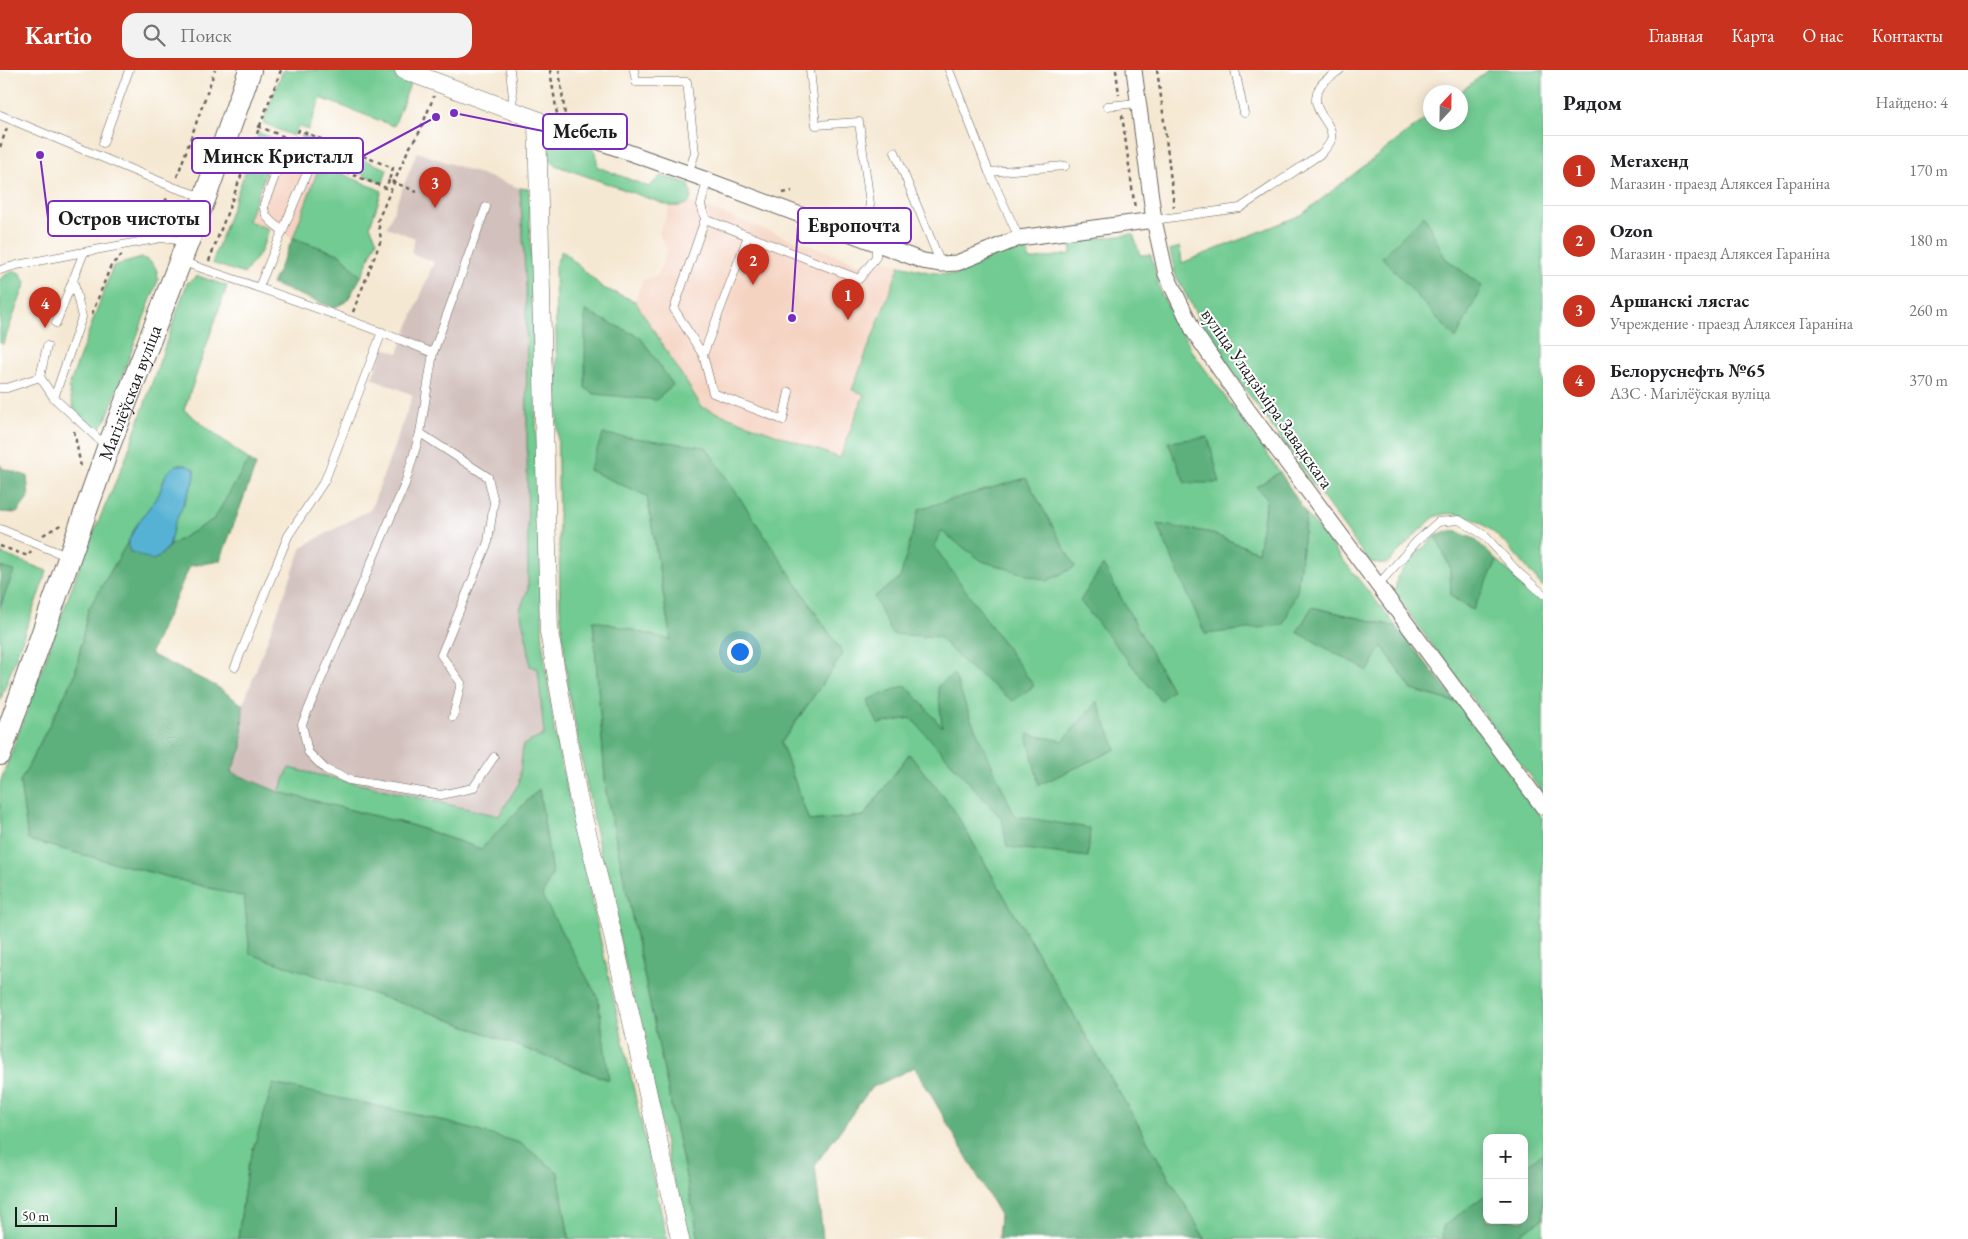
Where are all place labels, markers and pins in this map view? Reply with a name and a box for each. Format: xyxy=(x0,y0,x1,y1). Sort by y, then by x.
callout: Мебель xyxy=(543,114,627,149)
callout: Минск Кристалл xyxy=(192,138,363,173)
pin: 3 xyxy=(419,167,451,208)
callout: Остров чистоты xyxy=(48,201,210,236)
callout: Европочта xyxy=(798,208,911,243)
pin: 2 xyxy=(737,244,769,285)
pin: 1 xyxy=(832,279,864,320)
pin: 4 xyxy=(29,287,61,328)

